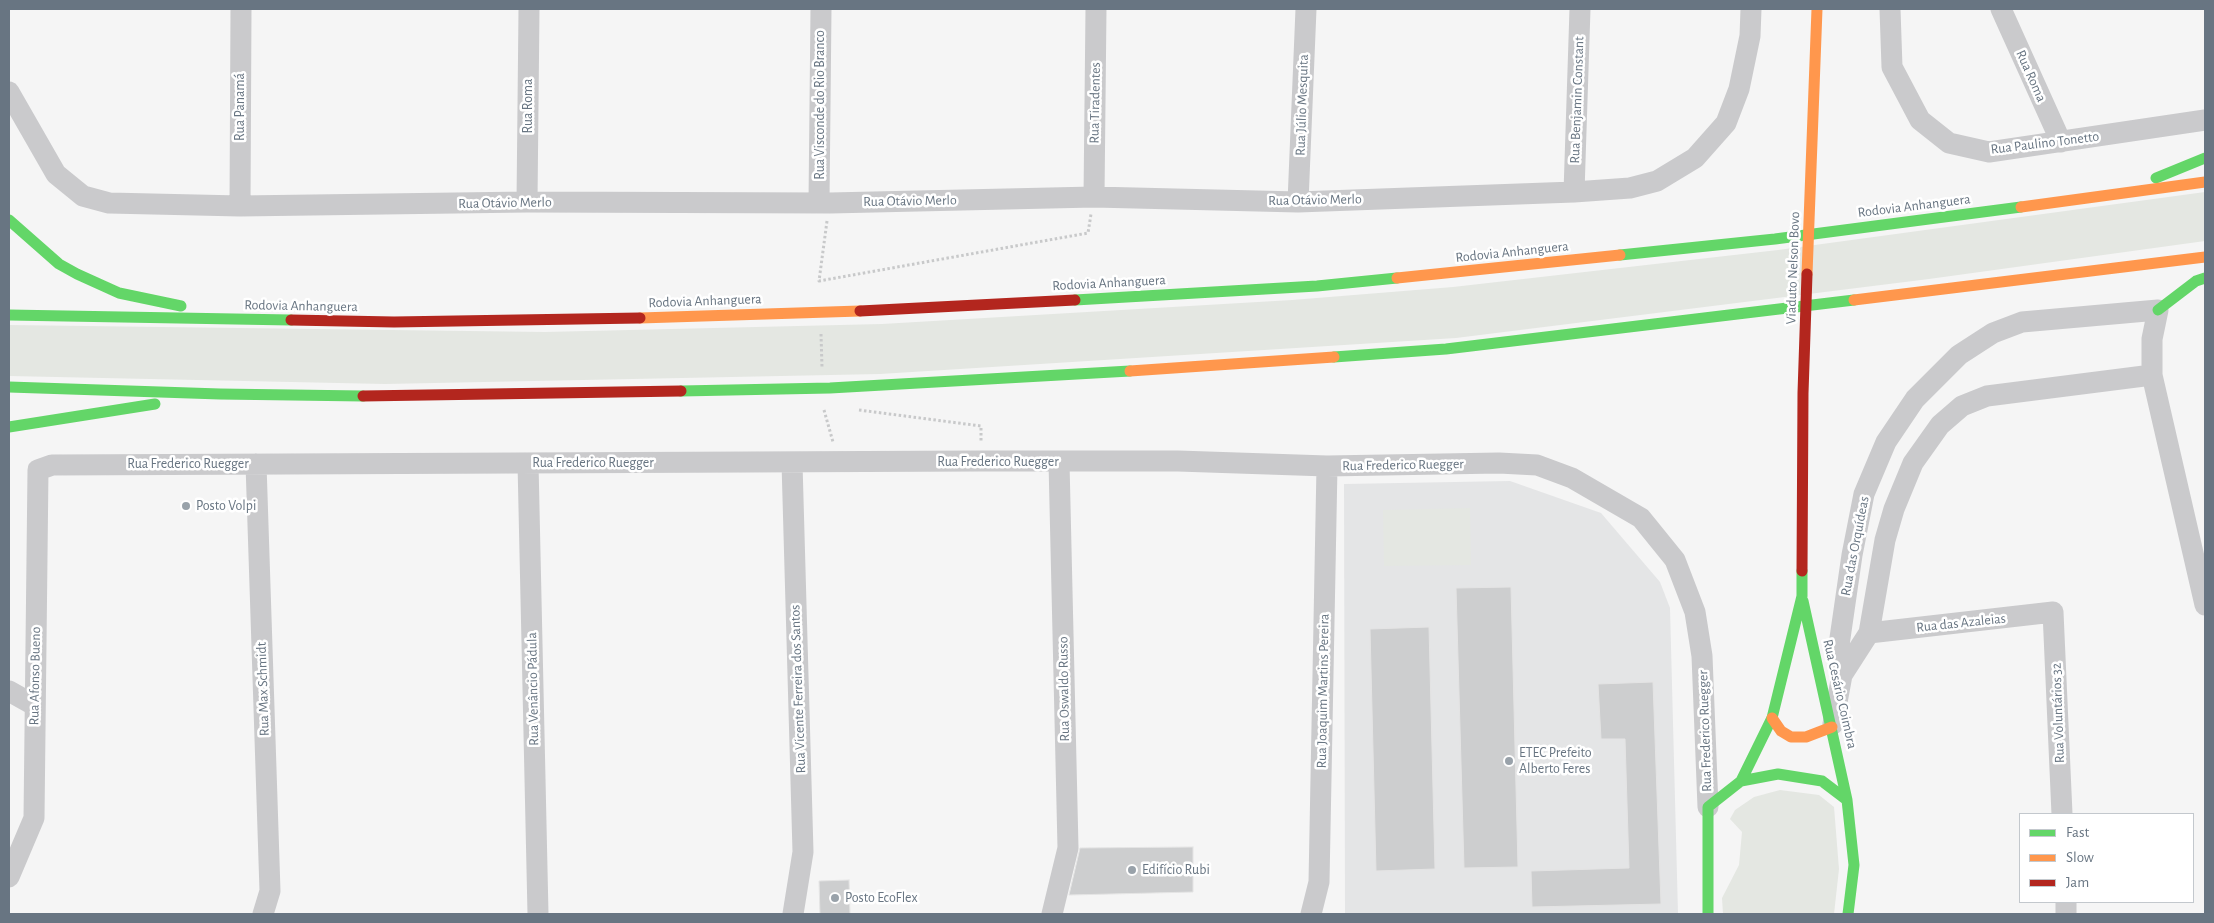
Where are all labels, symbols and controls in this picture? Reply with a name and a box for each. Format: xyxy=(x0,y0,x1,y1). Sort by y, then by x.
street label: Rua Visconde do Rio Branco xyxy=(812,30,828,180)
street label: Rua Benjamin Constant xyxy=(1566,36,1588,164)
street label: Rua Roma xyxy=(2012,47,2050,105)
street label: Rua Júlio Mesquita xyxy=(1292,54,1312,156)
street label: Rua Tiradentes xyxy=(1086,62,1104,144)
street label: Rua Panamá xyxy=(232,73,248,141)
street label: Rua Roma xyxy=(520,78,536,134)
street label: Rua Paulino Tonetto xyxy=(1990,128,2100,158)
street label: Rua Otávio Merlo xyxy=(1268,191,1362,209)
street label: Rodovia Anhanguera xyxy=(1857,191,1971,221)
street label: Rua Otávio Merlo xyxy=(863,192,957,210)
street label: Rua Otávio Merlo xyxy=(458,194,552,212)
street label: Viaduto Nelson Bovo xyxy=(1783,211,1803,325)
street label: Rodovia Anhanguera xyxy=(1455,238,1569,266)
street label: Rodovia Anhanguera xyxy=(1052,272,1166,294)
street label: Rodovia Anhanguera xyxy=(648,291,762,311)
street label: Rodovia Anhanguera xyxy=(244,297,358,315)
street label: Rua Frederico Ruegger xyxy=(937,454,1059,470)
street label: Rua Frederico Ruegger xyxy=(532,455,654,471)
street label: Rua Frederico Ruegger xyxy=(127,456,249,472)
street label: Rua Frederico Ruegger xyxy=(1342,456,1464,474)
street label: Rua das Orquídeas xyxy=(1837,495,1873,597)
place label: Posto Volpi xyxy=(196,498,256,514)
marker: Posto Volpi xyxy=(180,500,192,512)
street label: Rua Vicente Ferreira dos Santos xyxy=(787,604,809,774)
street label: Rua das Azaleias xyxy=(1915,610,2007,636)
street label: Rua Joaquim Martins Pereira xyxy=(1313,614,1333,768)
street label: Rua Afonso Bueno xyxy=(26,626,44,726)
street label: Rua Venâncio Pádula xyxy=(524,632,542,746)
street label: Rua Oswaldo Russo xyxy=(1055,636,1073,742)
street label: Rua Cesário Coimbra xyxy=(1819,638,1861,750)
street label: Rua Max Schmidt xyxy=(253,642,273,736)
street label: Rua Voluntários 32 xyxy=(2048,663,2068,763)
street label: Rua Frederico Ruegger xyxy=(1694,670,1716,792)
place label: ETEC Prefeito Alberto Feres xyxy=(1519,745,1592,778)
marker: ETEC Prefeito Alberto Feres xyxy=(1503,755,1515,767)
legend xyxy=(2019,813,2194,903)
text: Fast xyxy=(2066,825,2089,840)
text: Slow xyxy=(2066,850,2094,865)
place label: Edifício Rubi xyxy=(1142,862,1210,878)
marker: Edifício Rubi xyxy=(1126,864,1138,876)
text: Jam xyxy=(2066,875,2089,890)
place label: Posto EcoFlex xyxy=(845,890,918,906)
marker: Posto EcoFlex xyxy=(829,892,841,904)

